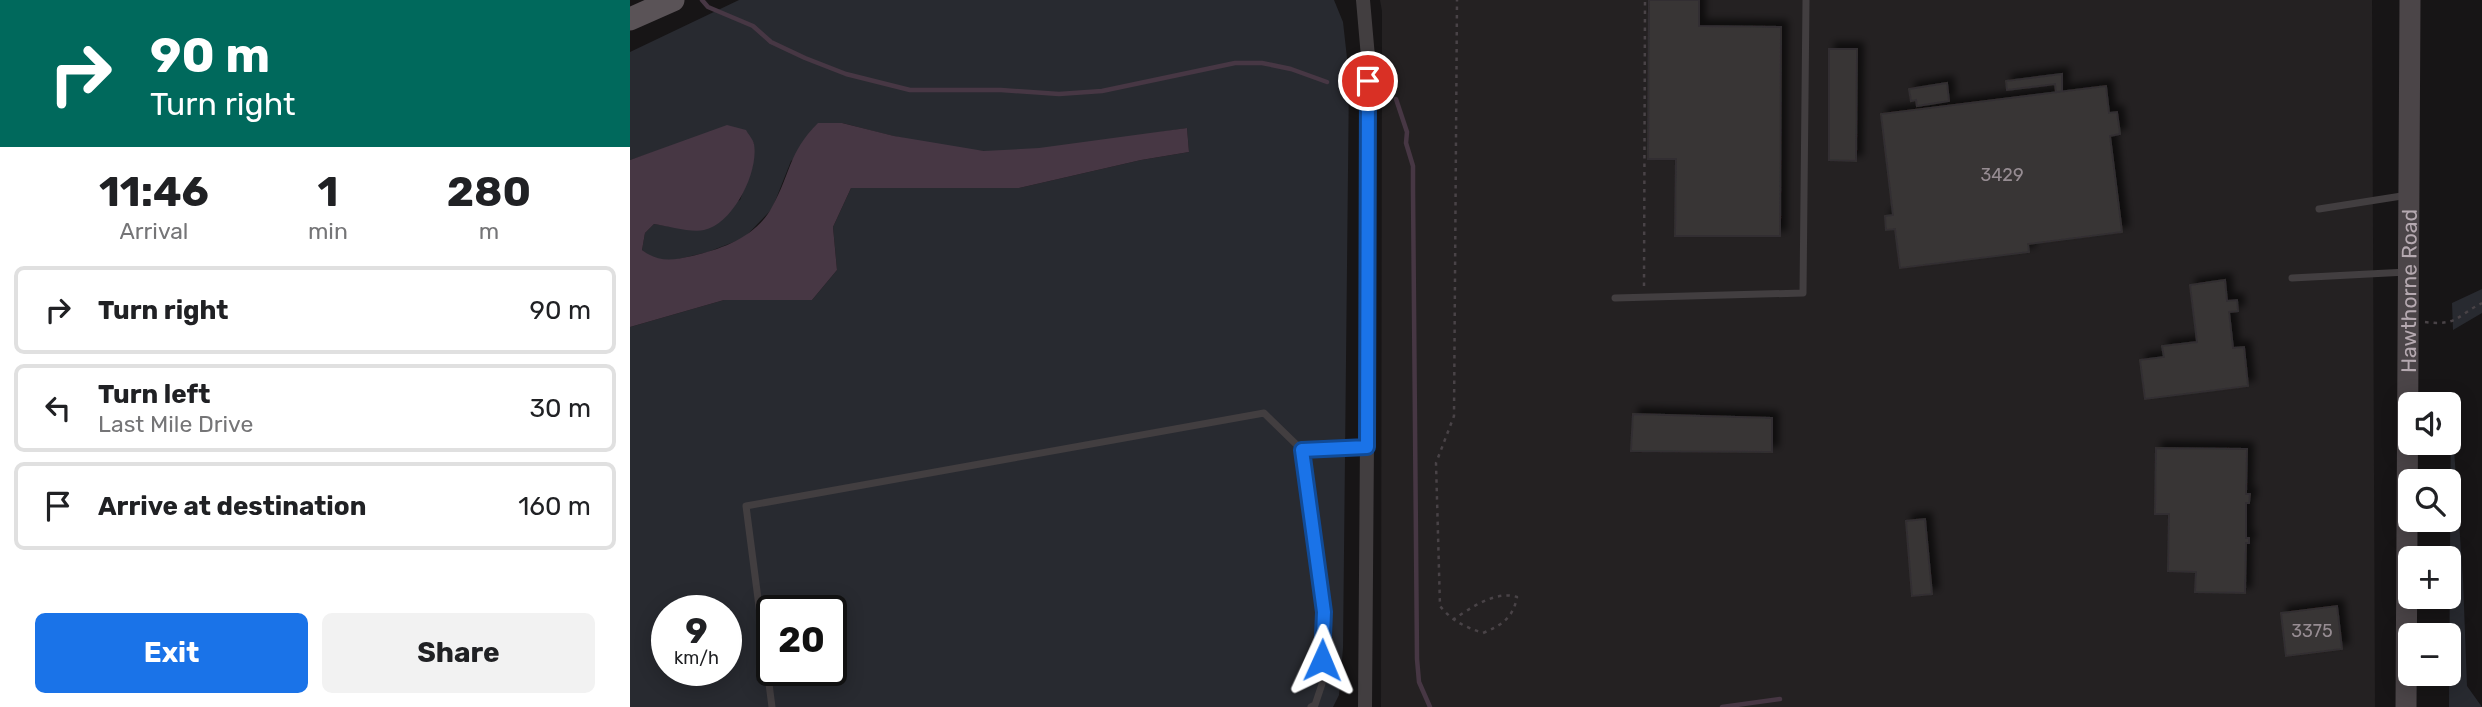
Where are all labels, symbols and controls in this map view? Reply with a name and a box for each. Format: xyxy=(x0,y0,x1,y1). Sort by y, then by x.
text: 90 m xyxy=(150,26,270,84)
icon: right xyxy=(35,28,126,119)
pin xyxy=(1338,51,1398,111)
icon: arrive xyxy=(1349,62,1387,100)
text: Turn right xyxy=(150,85,295,123)
house number: 3429 xyxy=(1980,164,2024,186)
text: 11:46 xyxy=(99,167,209,217)
text: 1 xyxy=(317,167,338,217)
text: 280 xyxy=(447,167,531,217)
street label: Hawthorne Road xyxy=(2395,209,2421,373)
text: Arrival xyxy=(119,217,188,245)
text: min xyxy=(308,217,348,245)
text: m xyxy=(479,217,499,245)
icon: right xyxy=(39,291,77,329)
text: Turn right xyxy=(98,295,228,326)
text: 90 m xyxy=(530,295,591,326)
text: Turn left xyxy=(98,379,210,410)
icon: left xyxy=(39,389,77,427)
map controls xyxy=(2398,392,2461,686)
button: sound xyxy=(2398,392,2461,455)
text: 30 m xyxy=(529,393,591,424)
text: Last Mile Drive xyxy=(98,410,253,438)
button: search xyxy=(2398,469,2461,532)
icon: arrive xyxy=(39,487,77,525)
text: Arrive at destination xyxy=(98,491,366,522)
text: 160 m xyxy=(518,491,591,522)
button: + xyxy=(2398,546,2461,609)
speed limit sign: 20 xyxy=(756,595,847,686)
text: 9 xyxy=(685,610,708,652)
button: Exit xyxy=(35,613,308,693)
button: Share xyxy=(322,613,595,693)
house number: 3375 xyxy=(2291,620,2333,642)
position arrow xyxy=(1285,623,1359,697)
button: − xyxy=(2398,623,2461,686)
text: km/h xyxy=(674,647,719,669)

